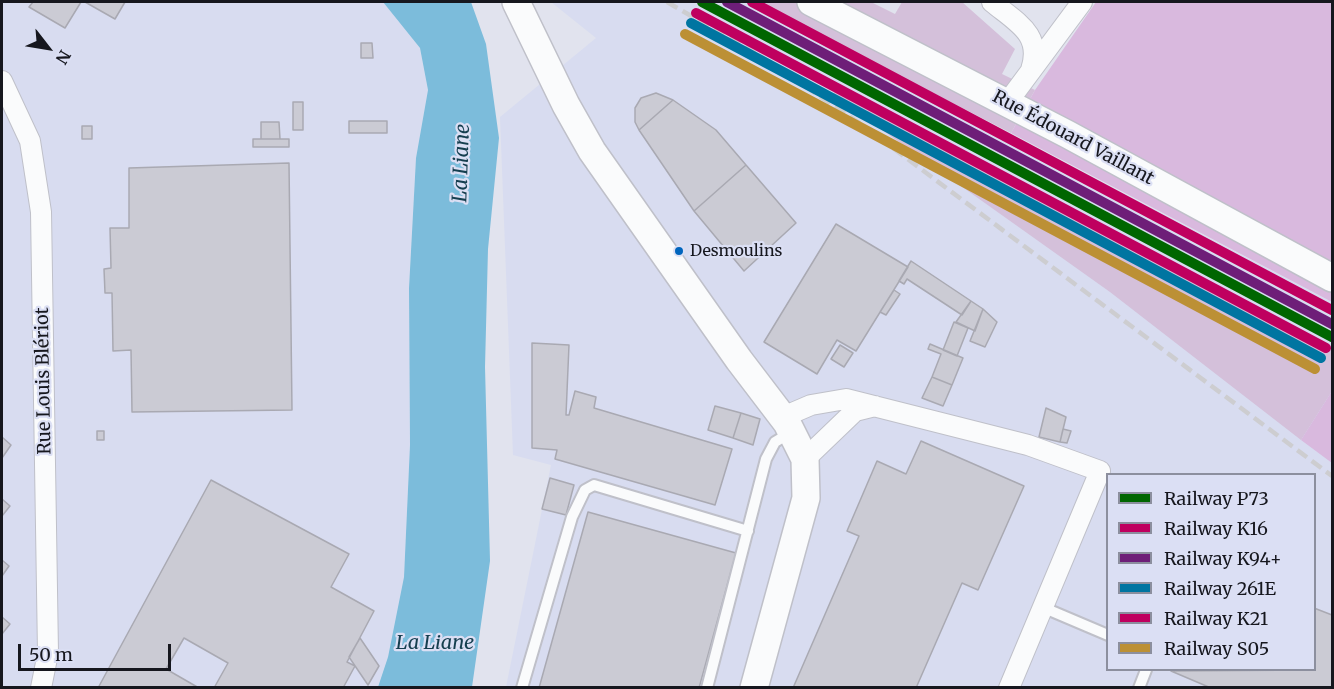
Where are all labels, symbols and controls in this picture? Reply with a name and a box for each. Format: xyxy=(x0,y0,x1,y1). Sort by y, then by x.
north arrow xyxy=(18,18,78,78)
text: N xyxy=(52,47,75,68)
street label: Rue Édouard Vaillant xyxy=(989,86,1157,190)
water label: La Liane xyxy=(449,123,475,203)
place label: Desmoulins xyxy=(690,241,782,261)
marker: Desmoulins xyxy=(673,245,685,257)
street label: Rue Louis Blériot xyxy=(32,307,56,455)
legend xyxy=(1106,473,1316,671)
text: Railway P73 xyxy=(1164,487,1269,510)
text: Railway K16 xyxy=(1164,517,1268,540)
text: Railway K94+ xyxy=(1164,547,1282,570)
text: Railway 261E xyxy=(1164,577,1276,600)
text: Railway K21 xyxy=(1164,607,1268,630)
water label: La Liane xyxy=(396,631,474,655)
scale bar xyxy=(21,632,174,670)
text: Railway S05 xyxy=(1164,637,1269,660)
text: 50 m xyxy=(29,643,73,666)

